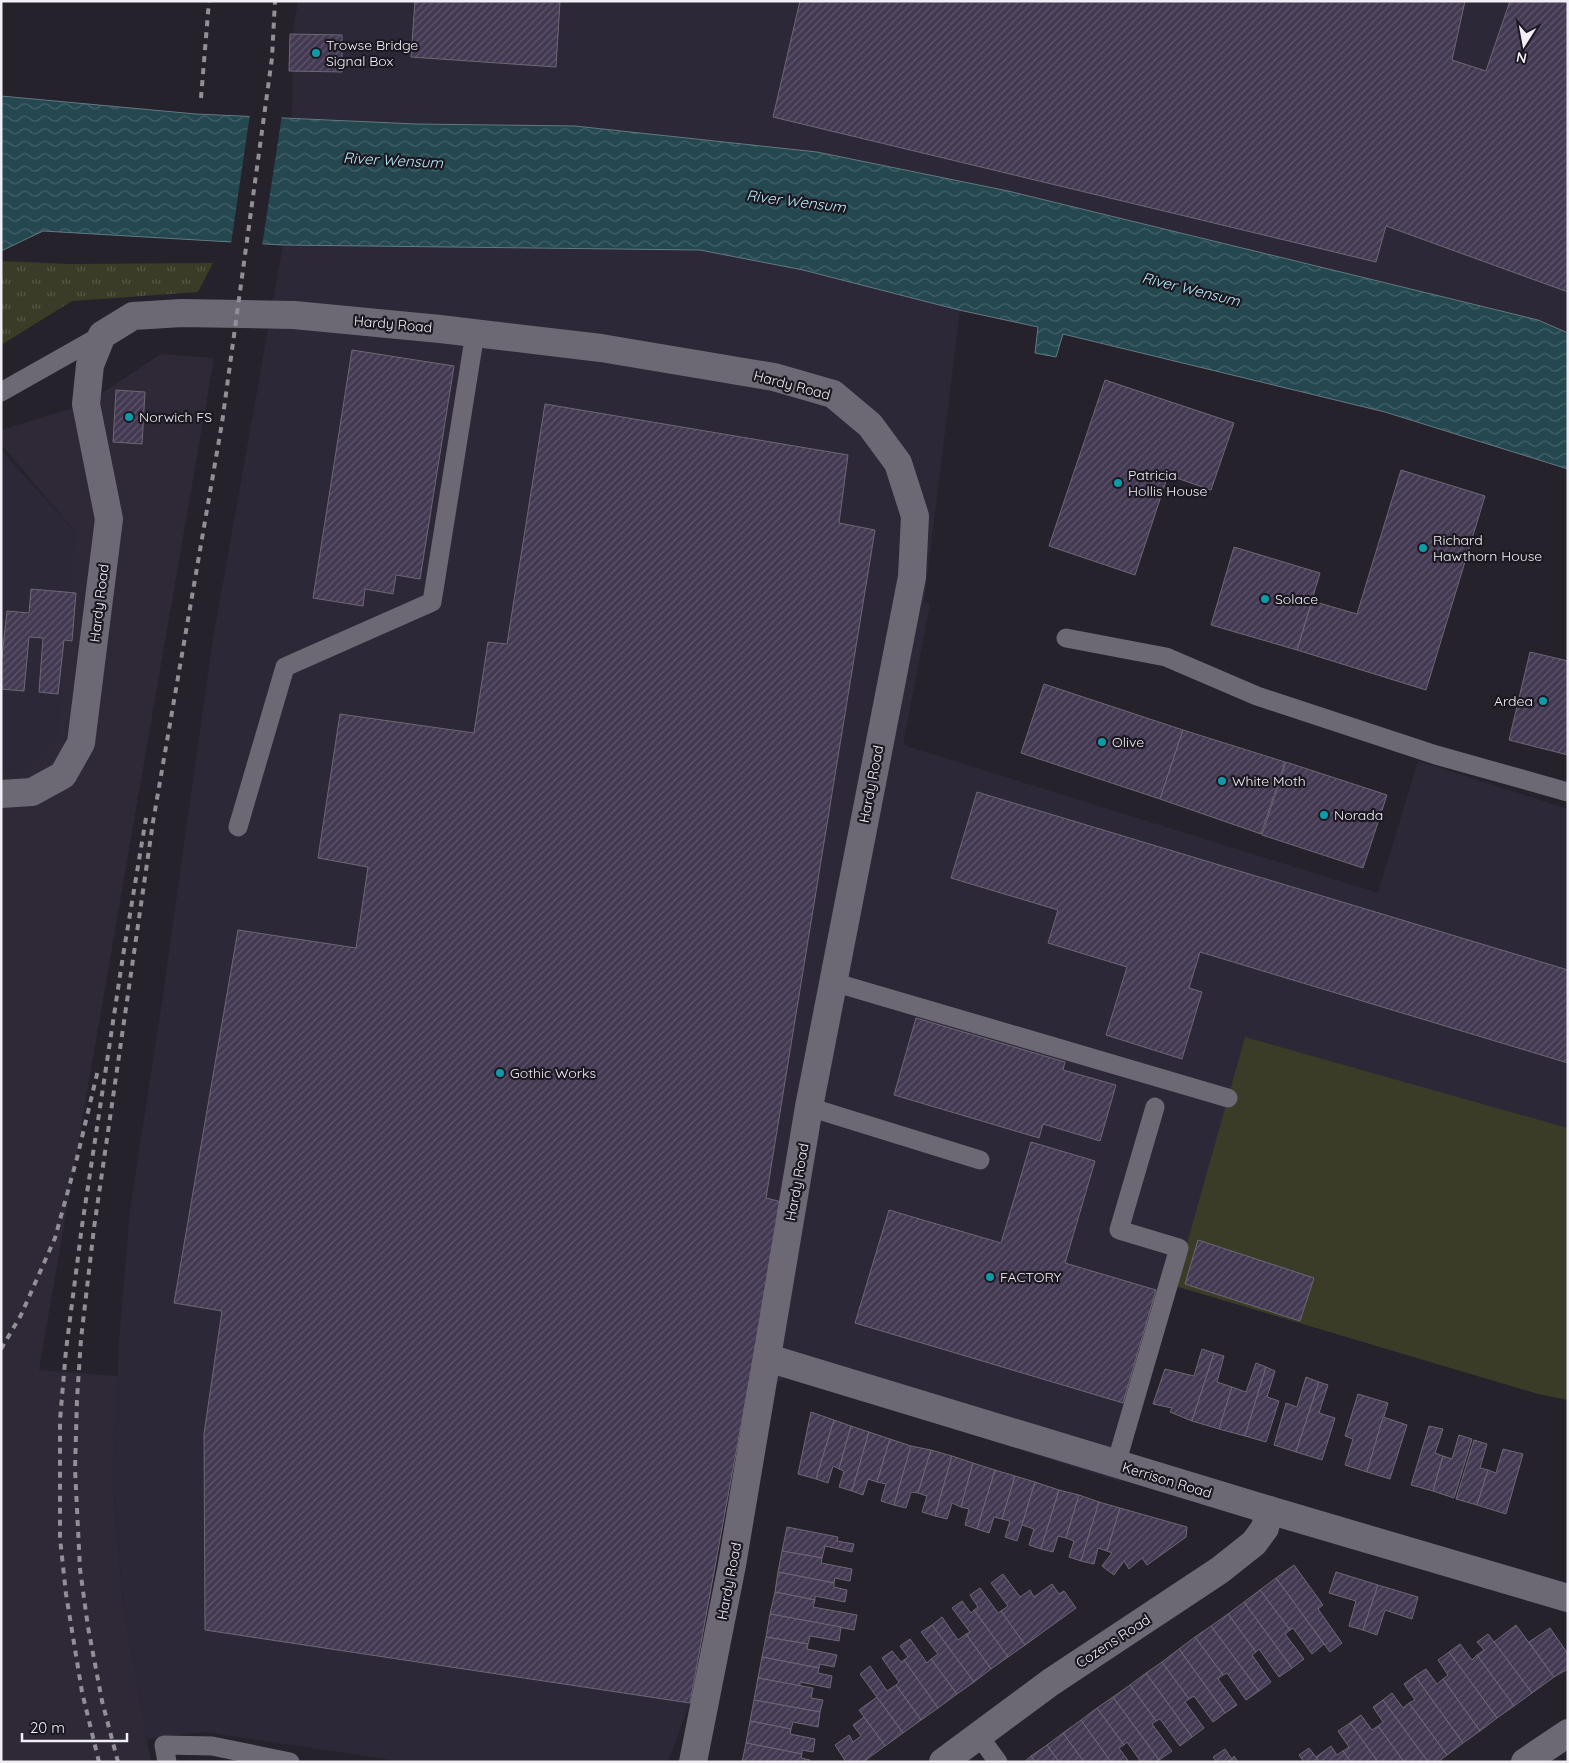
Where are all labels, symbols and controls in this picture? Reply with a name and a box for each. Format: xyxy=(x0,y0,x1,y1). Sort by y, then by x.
north arrow xyxy=(1499,20,1549,70)
place label: Trowse Bridge Signal Box xyxy=(326,36,418,70)
marker: Trowse Bridge Signal Box xyxy=(310,47,322,59)
text: N xyxy=(1515,48,1528,68)
water label: River Wensum xyxy=(343,148,444,172)
water label: River Wensum xyxy=(745,185,847,217)
water label: River Wensum xyxy=(1140,268,1242,310)
street label: Hardy Road xyxy=(353,312,433,336)
street label: Hardy Road xyxy=(752,366,832,404)
place label: Norwich FS xyxy=(139,408,212,426)
marker: Norwich FS xyxy=(123,411,135,423)
place label: Patricia Hollis House xyxy=(1128,466,1207,500)
marker: Patricia Hollis House xyxy=(1112,477,1124,489)
place label: Richard Hawthorn House xyxy=(1433,531,1542,565)
marker: Richard Hawthorn House xyxy=(1417,542,1429,554)
street label: Hardy Road xyxy=(85,563,113,643)
place label: Solace xyxy=(1275,590,1318,608)
marker: Solace xyxy=(1259,593,1271,605)
place label: Ardea xyxy=(1494,692,1533,710)
marker: Ardea xyxy=(1537,695,1549,707)
place label: Olive xyxy=(1112,733,1144,751)
marker: Olive xyxy=(1096,736,1108,748)
street label: Hardy Road xyxy=(855,744,887,824)
place label: White Moth xyxy=(1232,772,1306,790)
marker: White Moth xyxy=(1216,775,1228,787)
place label: Norada xyxy=(1334,806,1383,824)
marker: Norada xyxy=(1318,809,1330,821)
place label: Gothic Works xyxy=(510,1064,596,1082)
marker: Gothic Works xyxy=(494,1067,506,1079)
street label: Hardy Road xyxy=(781,1142,813,1222)
place label: FACTORY xyxy=(1000,1268,1062,1286)
marker: FACTORY xyxy=(984,1271,996,1283)
street label: Kerrison Road xyxy=(1120,1458,1214,1502)
street label: Hardy Road xyxy=(713,1541,745,1621)
street label: Cozens Road xyxy=(1072,1610,1154,1672)
scale bar xyxy=(22,1710,128,1742)
text: 20 m xyxy=(30,1718,65,1737)

